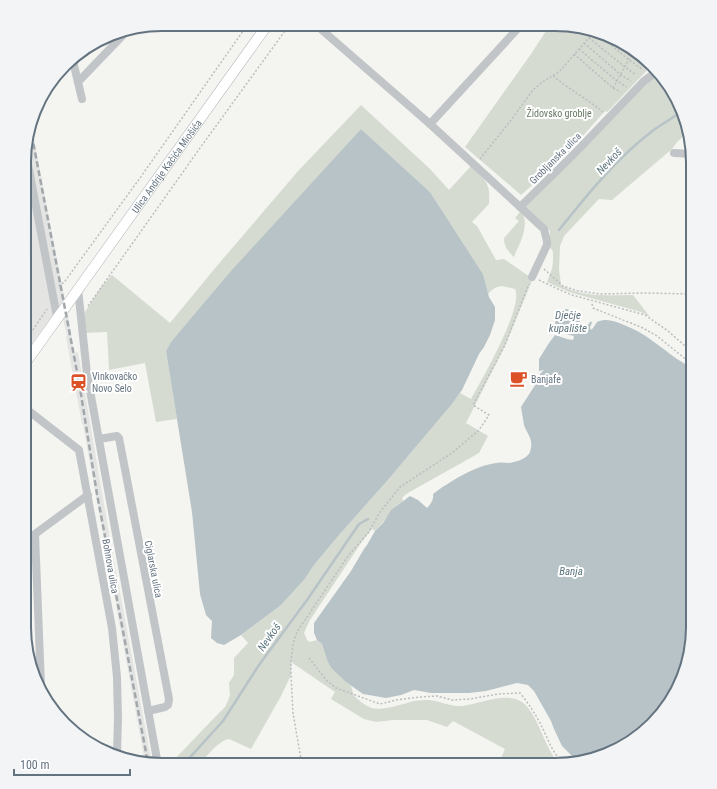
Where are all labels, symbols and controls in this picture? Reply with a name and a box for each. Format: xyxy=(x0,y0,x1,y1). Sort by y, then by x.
park label: Židovsko groblje xyxy=(526,107,592,119)
street label: Ulica Andrije Kačića Miošića xyxy=(130,117,204,215)
street label: Grobljanska ulica xyxy=(527,130,583,186)
water label: Nevkoš xyxy=(594,145,625,177)
water label: Dječje kupalište xyxy=(549,309,587,335)
cafe icon: Banjafe xyxy=(508,369,528,389)
place label: Vinkovačko Novo Selo xyxy=(92,371,137,394)
station icon: Vinkovačko Novo Selo xyxy=(69,372,89,392)
place label: Banjafe xyxy=(531,374,561,385)
street label: Bohnova ulica xyxy=(100,538,121,594)
street label: Ciglarska ulica xyxy=(143,540,164,599)
water label: Banja xyxy=(559,565,583,578)
water label: Nevkoš xyxy=(255,621,284,654)
scale bar xyxy=(14,751,130,777)
text: 100 m xyxy=(20,758,50,772)

